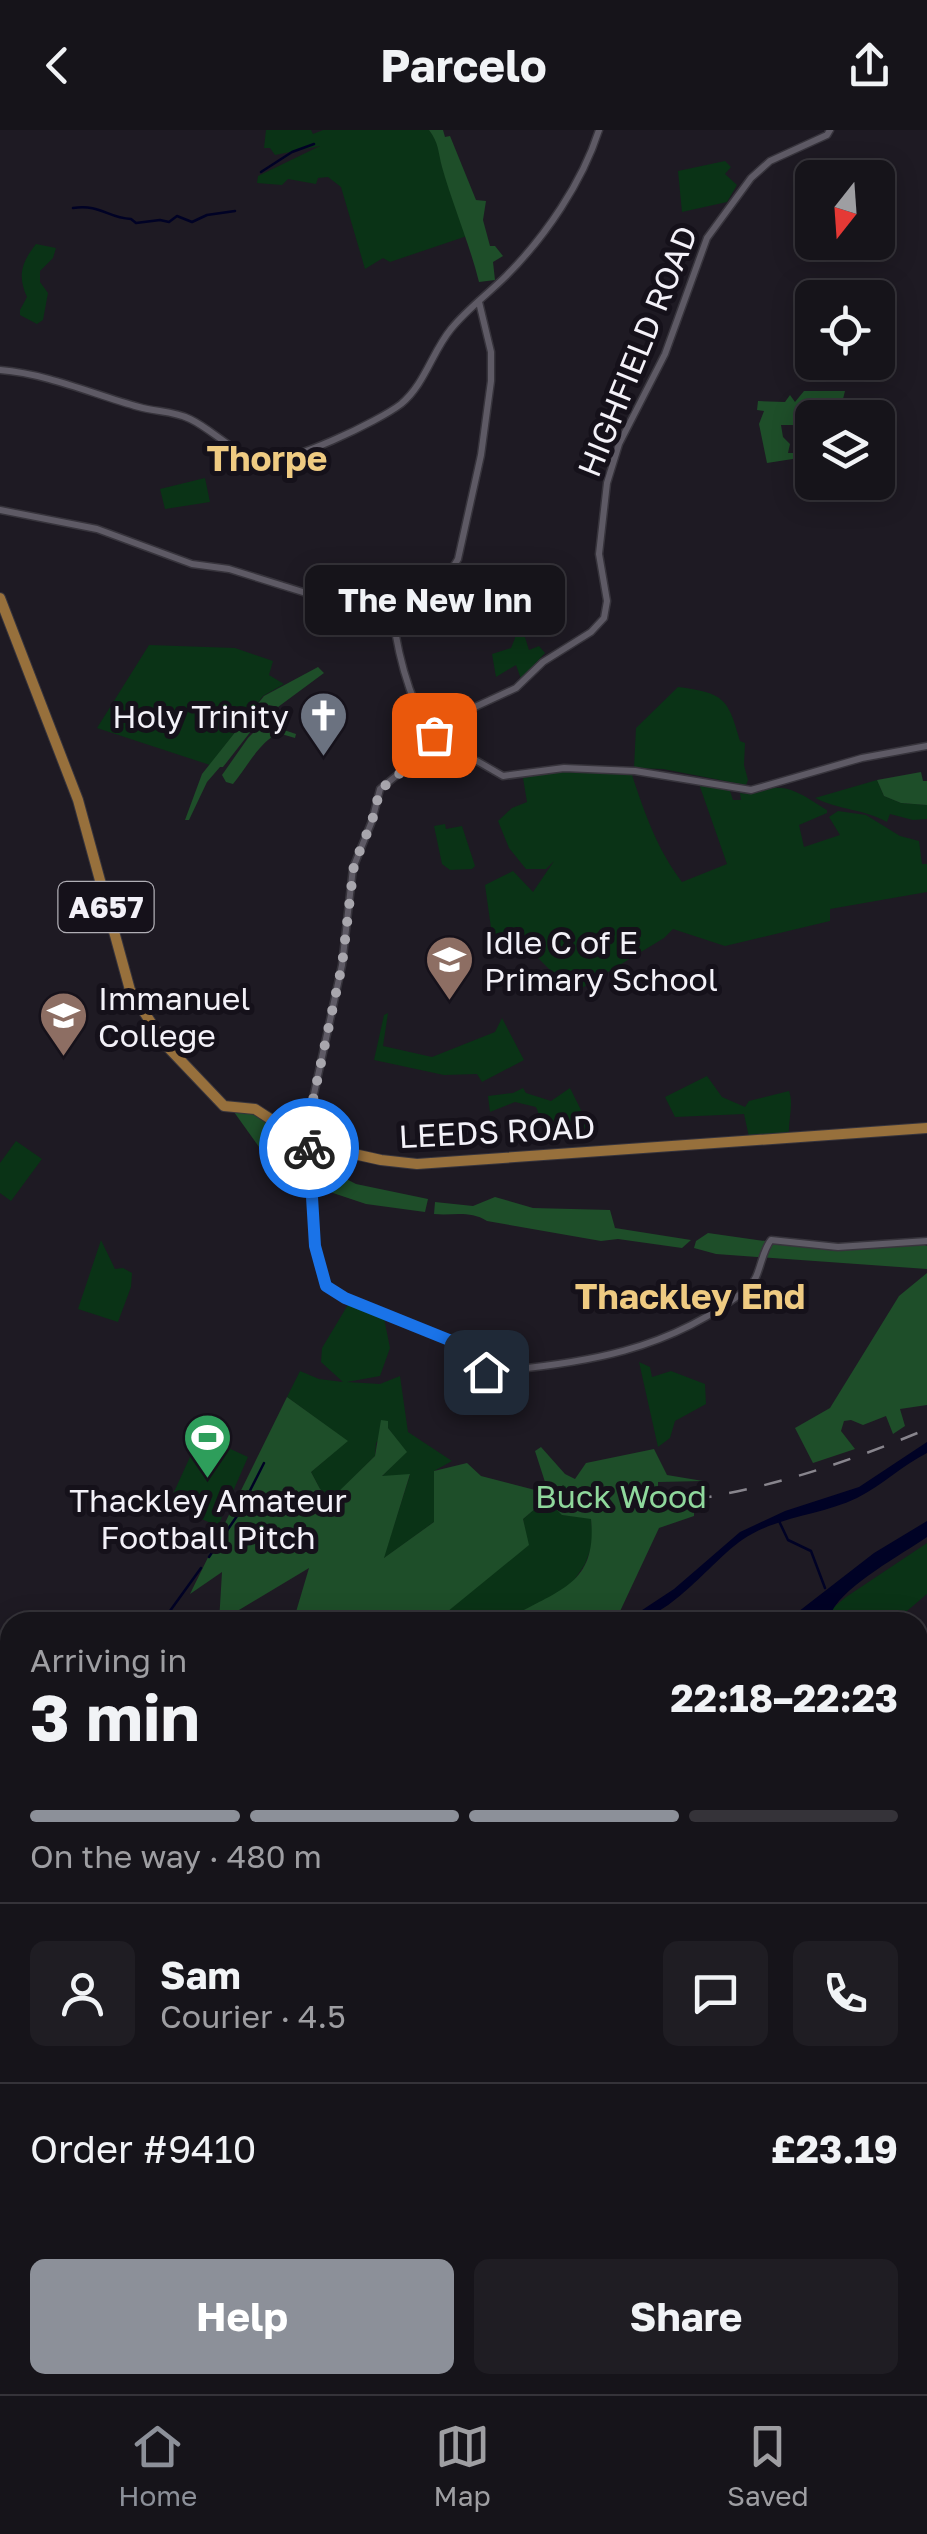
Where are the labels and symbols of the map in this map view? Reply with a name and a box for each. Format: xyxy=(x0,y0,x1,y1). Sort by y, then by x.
north arrow xyxy=(795,160,895,260)
street label: HIGHFIELD ROAD xyxy=(569,220,705,482)
district label: Thorpe xyxy=(207,437,327,479)
callout: The New Inn xyxy=(304,565,564,635)
church icon: Holy Trinity xyxy=(298,690,350,758)
pin xyxy=(392,693,477,778)
place label: Holy Trinity xyxy=(112,697,289,735)
road number: A657 xyxy=(58,882,154,932)
place label: Idle C of E Primary School xyxy=(484,923,718,998)
school or university icon: Idle C of E Primary School xyxy=(423,934,475,1002)
place label: Immanuel College xyxy=(98,979,251,1054)
school or university icon: Immanuel College xyxy=(37,990,89,1058)
courier xyxy=(259,1098,359,1198)
street label: LEEDS ROAD xyxy=(398,1107,596,1155)
district label: Thackley End xyxy=(575,1275,805,1317)
pin xyxy=(444,1330,529,1415)
sports icon: Thackley Amateur Football Pitch xyxy=(182,1412,234,1480)
park label: Buck Wood xyxy=(535,1477,707,1515)
place label: Thackley Amateur Football Pitch xyxy=(69,1481,347,1556)

